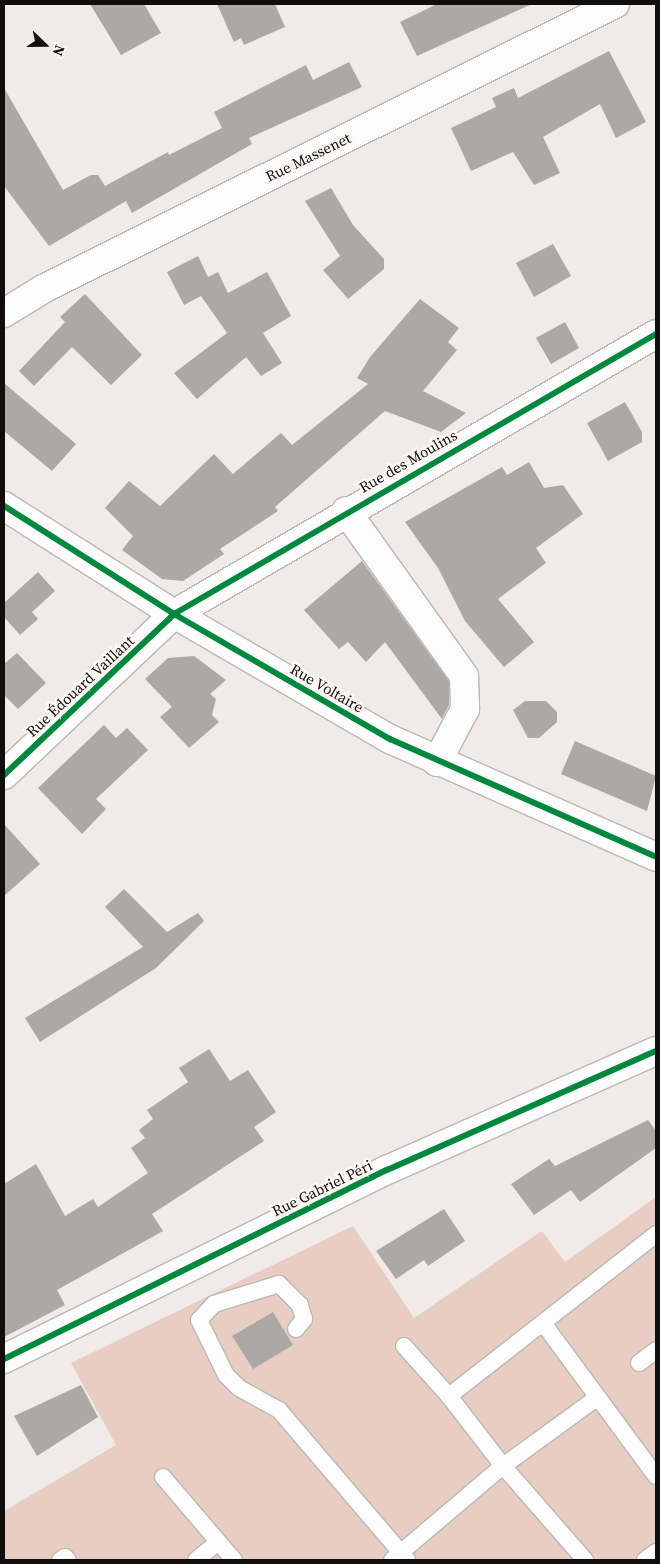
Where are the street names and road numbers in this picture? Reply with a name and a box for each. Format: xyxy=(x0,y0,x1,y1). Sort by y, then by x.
street label: Rue Massenet xyxy=(262,129,354,185)
street label: Rue des Moulins xyxy=(356,426,460,496)
street label: Rue Édouard Vaillant xyxy=(22,631,138,741)
street label: Rue Voltaire xyxy=(287,660,367,716)
street label: Rue Gabriel Péri xyxy=(269,1156,375,1220)

